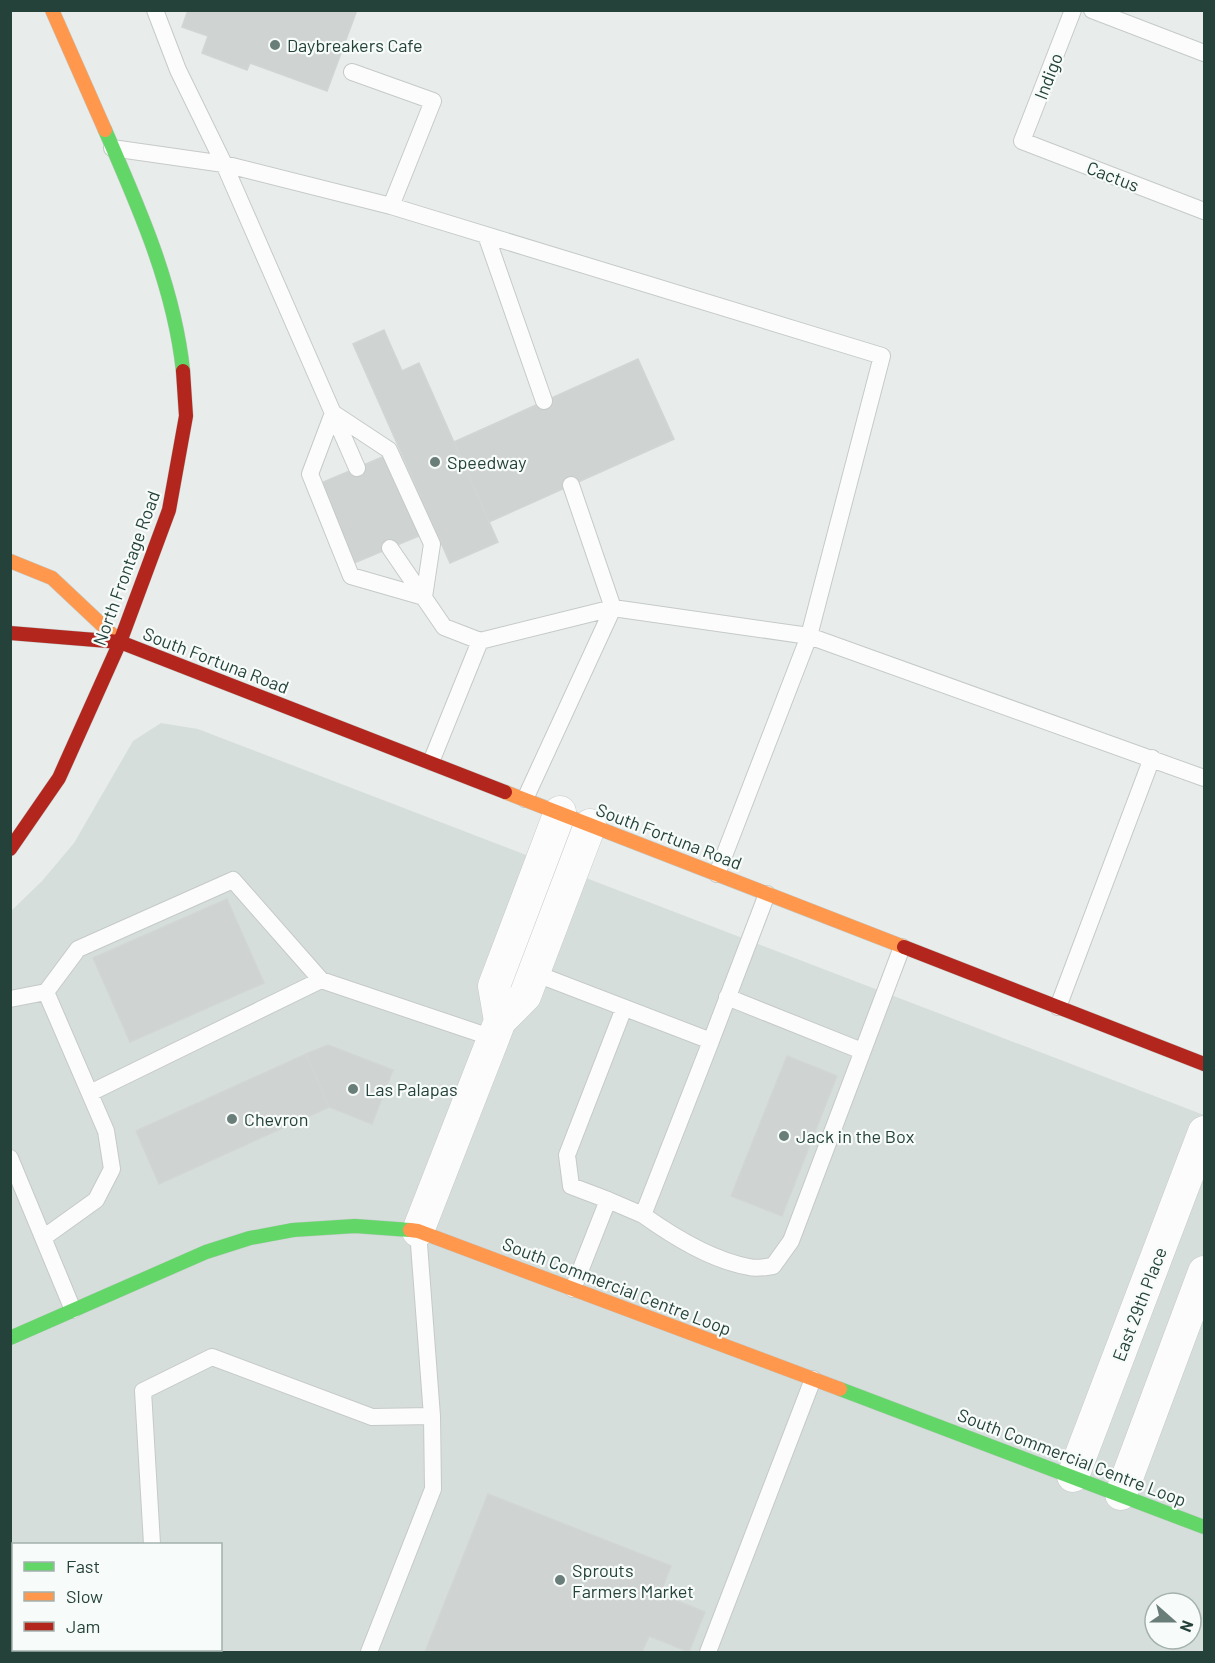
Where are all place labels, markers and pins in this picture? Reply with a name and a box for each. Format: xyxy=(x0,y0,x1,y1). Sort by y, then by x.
place label: Daybreakers Cafe xyxy=(287,34,423,56)
marker: Daybreakers Cafe xyxy=(268,38,282,52)
place label: Speedway xyxy=(447,451,527,473)
marker: Speedway xyxy=(428,455,442,469)
place label: Las Palapas xyxy=(365,1078,458,1100)
marker: Las Palapas xyxy=(346,1082,360,1096)
place label: Chevron xyxy=(244,1108,308,1130)
marker: Chevron xyxy=(225,1112,239,1126)
place label: Jack in the Box xyxy=(796,1125,915,1147)
marker: Jack in the Box xyxy=(777,1129,791,1143)
place label: Sprouts Farmers Market xyxy=(572,1559,694,1602)
marker: Sprouts Farmers Market xyxy=(553,1573,567,1587)

